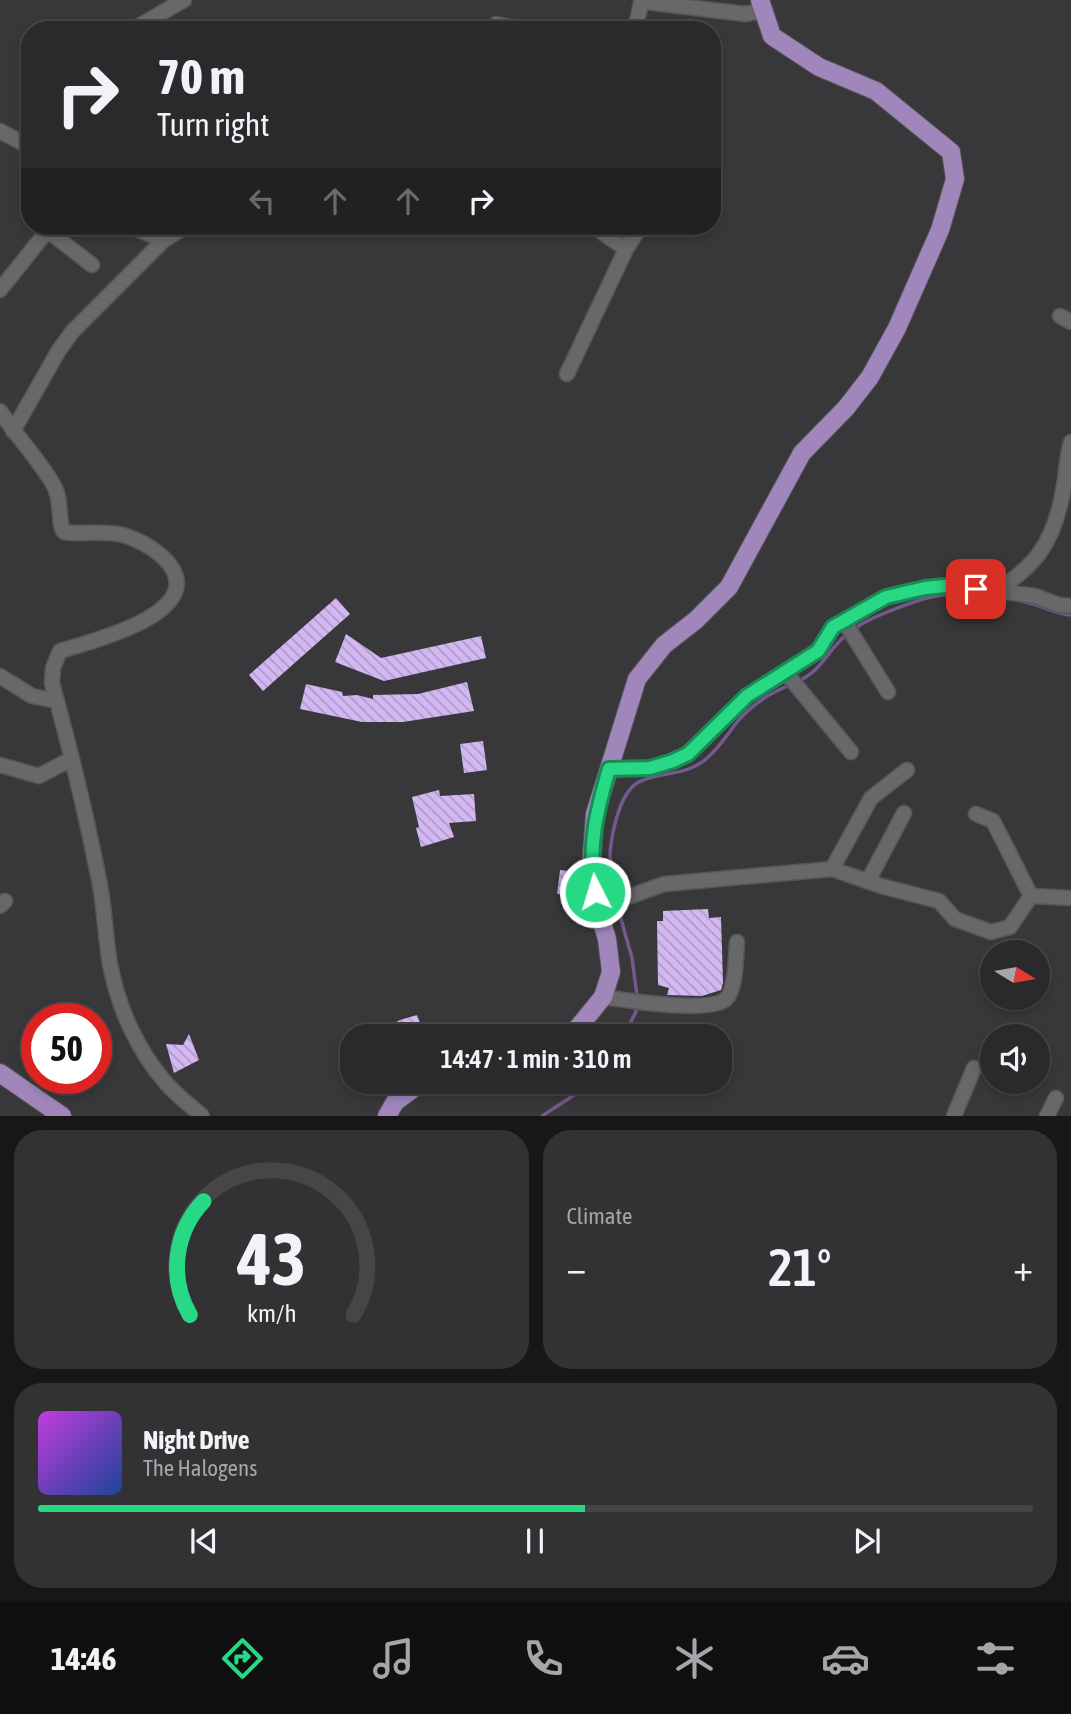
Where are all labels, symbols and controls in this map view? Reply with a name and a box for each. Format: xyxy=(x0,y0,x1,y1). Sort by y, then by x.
text: 70 m xyxy=(157,48,245,104)
icon: right xyxy=(42,49,133,140)
text: Turn right xyxy=(157,106,270,143)
icon: left xyxy=(243,182,281,220)
icon: ahead xyxy=(316,182,354,220)
icon: ahead xyxy=(389,182,427,220)
icon: right xyxy=(462,182,500,220)
pin xyxy=(946,559,1006,619)
icon: arrive xyxy=(957,570,995,608)
position arrow xyxy=(558,855,632,929)
north arrow xyxy=(980,940,1050,1010)
map controls xyxy=(980,940,1050,1094)
speed limit sign: 50 xyxy=(21,1003,112,1094)
button: sound xyxy=(980,1024,1050,1094)
text: 14:47 · 1 min · 310 m xyxy=(441,1044,631,1074)
text: Climate xyxy=(567,1203,632,1229)
text: 43 xyxy=(236,1218,305,1301)
text: 21° xyxy=(768,1237,831,1297)
text: − xyxy=(567,1246,586,1289)
text: + xyxy=(1013,1246,1033,1289)
text: km/h xyxy=(246,1299,296,1327)
text: Night Drive xyxy=(143,1425,250,1455)
text: The Halogens xyxy=(143,1455,257,1481)
icon: previous xyxy=(185,1522,223,1560)
icon: pause xyxy=(516,1522,554,1560)
icon: next xyxy=(848,1522,886,1560)
icon: directions xyxy=(218,1634,267,1683)
icon: music xyxy=(369,1634,418,1683)
icon: phone xyxy=(519,1634,568,1683)
icon: climate xyxy=(670,1634,719,1683)
icon: car xyxy=(821,1634,870,1683)
icon: filters xyxy=(971,1634,1020,1683)
text: 14:46 xyxy=(51,1640,117,1677)

